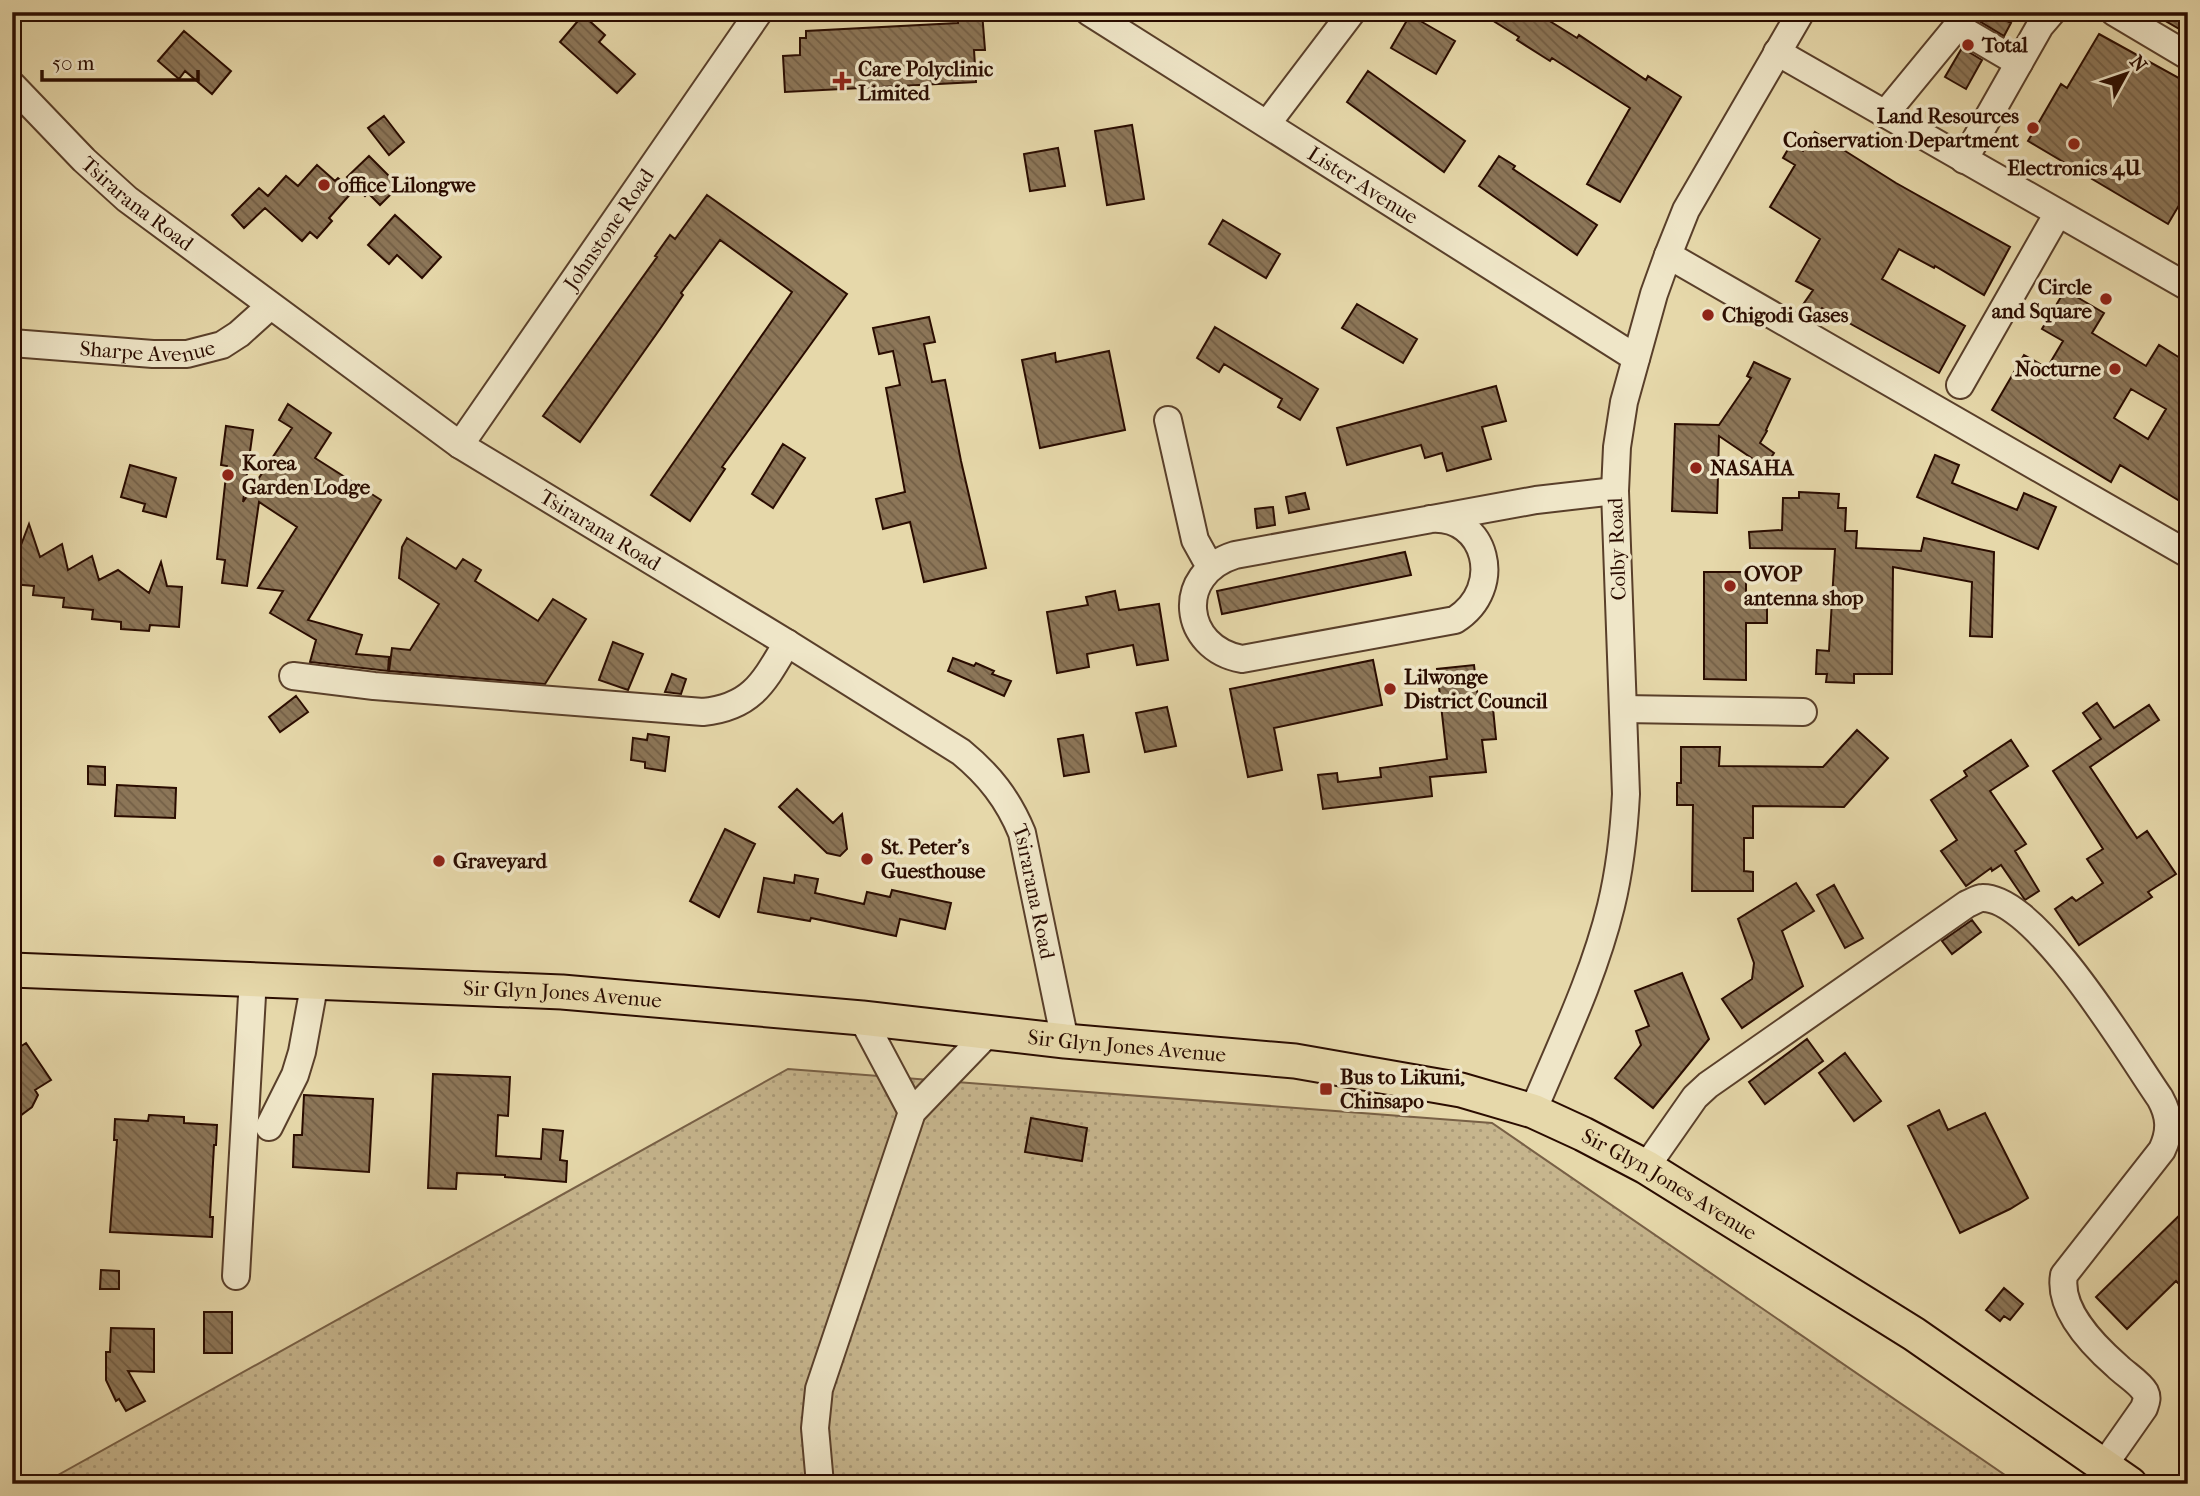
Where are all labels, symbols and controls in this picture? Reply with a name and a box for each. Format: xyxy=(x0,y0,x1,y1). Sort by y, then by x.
place label: Total xyxy=(1981,33,2028,57)
marker: Total xyxy=(1960,37,1976,53)
scale bar xyxy=(42,38,198,82)
north arrow xyxy=(2092,38,2162,108)
text: 50 m xyxy=(52,51,95,75)
text: N xyxy=(2125,51,2152,77)
place label: Care Polyclinic Limited xyxy=(858,57,993,105)
marker: Care Polyclinic Limited xyxy=(832,71,852,91)
place label: Land Resources Conservation Department xyxy=(1783,104,2019,152)
marker: Land Resources Conservation Department xyxy=(2025,120,2041,136)
marker: Electronics 4U xyxy=(2066,136,2082,152)
street label: Lister Avenue xyxy=(1303,141,1422,229)
street label: Tsirarana Road xyxy=(76,151,199,256)
place label: Electronics 4U xyxy=(2007,156,2141,181)
street label: Johnstone Road xyxy=(558,164,659,296)
place label: office Lilongwe xyxy=(338,173,476,197)
marker: office Lilongwe xyxy=(316,177,332,193)
place label: Circle and Square xyxy=(1992,275,2093,323)
marker: Circle and Square xyxy=(2098,291,2114,307)
place label: Chigodi Gases xyxy=(1722,303,1849,327)
marker: Chigodi Gases xyxy=(1700,307,1716,323)
street label: Sharpe Avenue xyxy=(79,335,218,367)
place label: Nocturne xyxy=(2015,357,2102,381)
marker: Nocturne xyxy=(2107,361,2123,377)
place label: Korea Garden Lodge xyxy=(242,451,371,499)
place label: NASAHA xyxy=(1710,456,1795,480)
marker: NASAHA xyxy=(1688,460,1704,476)
marker: Korea Garden Lodge xyxy=(220,467,236,483)
street label: Tsirarana Road xyxy=(535,484,666,576)
street label: Colby Road xyxy=(1603,496,1631,601)
place label: OVOP antenna shop xyxy=(1744,562,1864,610)
marker: OVOP antenna shop xyxy=(1722,578,1738,594)
place label: Lilwonge District Council xyxy=(1404,665,1548,713)
marker: Lilwonge District Council xyxy=(1382,681,1398,697)
street label: Tsirarana Road xyxy=(1008,820,1060,962)
place label: St. Peter's Guesthouse xyxy=(881,835,986,883)
place label: Graveyard xyxy=(453,849,548,873)
marker: St. Peter's Guesthouse xyxy=(859,851,875,867)
marker: Graveyard xyxy=(431,853,447,869)
street label: Sir Glyn Jones Avenue xyxy=(463,976,663,1013)
street label: Sir Glyn Jones Avenue xyxy=(1026,1025,1227,1067)
place label: Bus to Likuni, Chinsapo xyxy=(1340,1065,1465,1113)
marker: Bus to Likuni, Chinsapo xyxy=(1318,1081,1334,1097)
street label: Sir Glyn Jones Avenue xyxy=(1578,1123,1761,1245)

